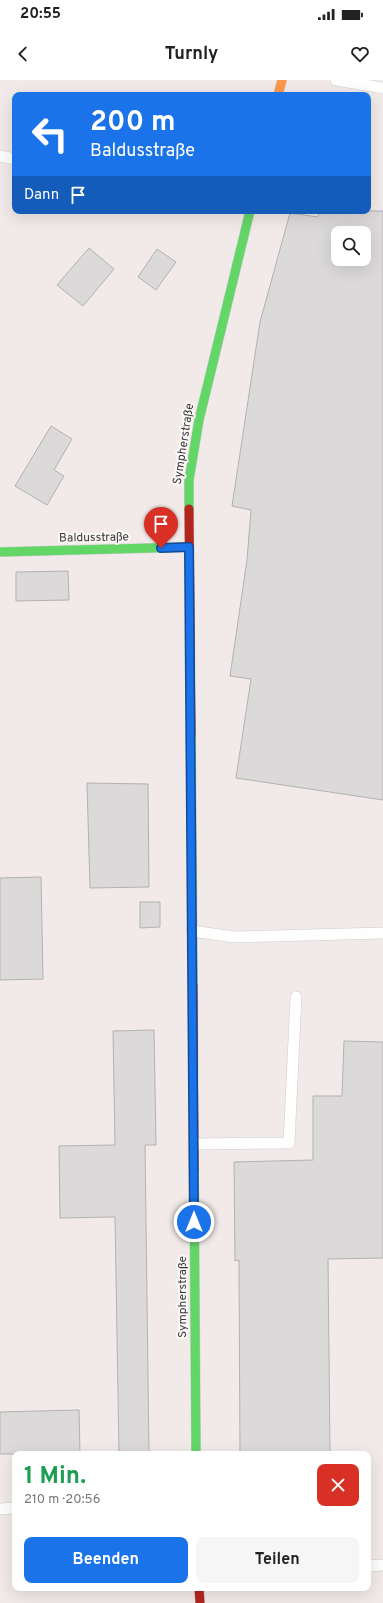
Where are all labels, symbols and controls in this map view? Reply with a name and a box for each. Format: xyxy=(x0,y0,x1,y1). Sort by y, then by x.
text: 20:55 xyxy=(20,5,61,24)
icon: back xyxy=(12,43,34,65)
text: Turnly xyxy=(165,43,218,66)
icon: heart xyxy=(349,43,371,65)
text: 200 m xyxy=(90,105,176,141)
icon: left xyxy=(24,108,76,160)
text: Baldusstraße xyxy=(90,140,195,163)
icon: arrive xyxy=(67,184,89,206)
text: Dann xyxy=(24,186,59,205)
map controls xyxy=(331,226,371,266)
button: search xyxy=(331,226,371,266)
street label: Sympherstraße xyxy=(170,402,198,486)
pin xyxy=(144,507,178,548)
icon: arrive xyxy=(150,513,172,535)
street label: Baldusstraße xyxy=(59,529,129,547)
position arrow xyxy=(173,1201,215,1243)
street label: Sympherstraße xyxy=(175,1256,191,1338)
text: 1 Min. xyxy=(24,1462,86,1492)
button: close xyxy=(317,1464,359,1506)
text: 210 m · 20:56 xyxy=(24,1492,100,1508)
button: Beenden xyxy=(24,1537,188,1583)
button: Teilen xyxy=(196,1537,359,1583)

